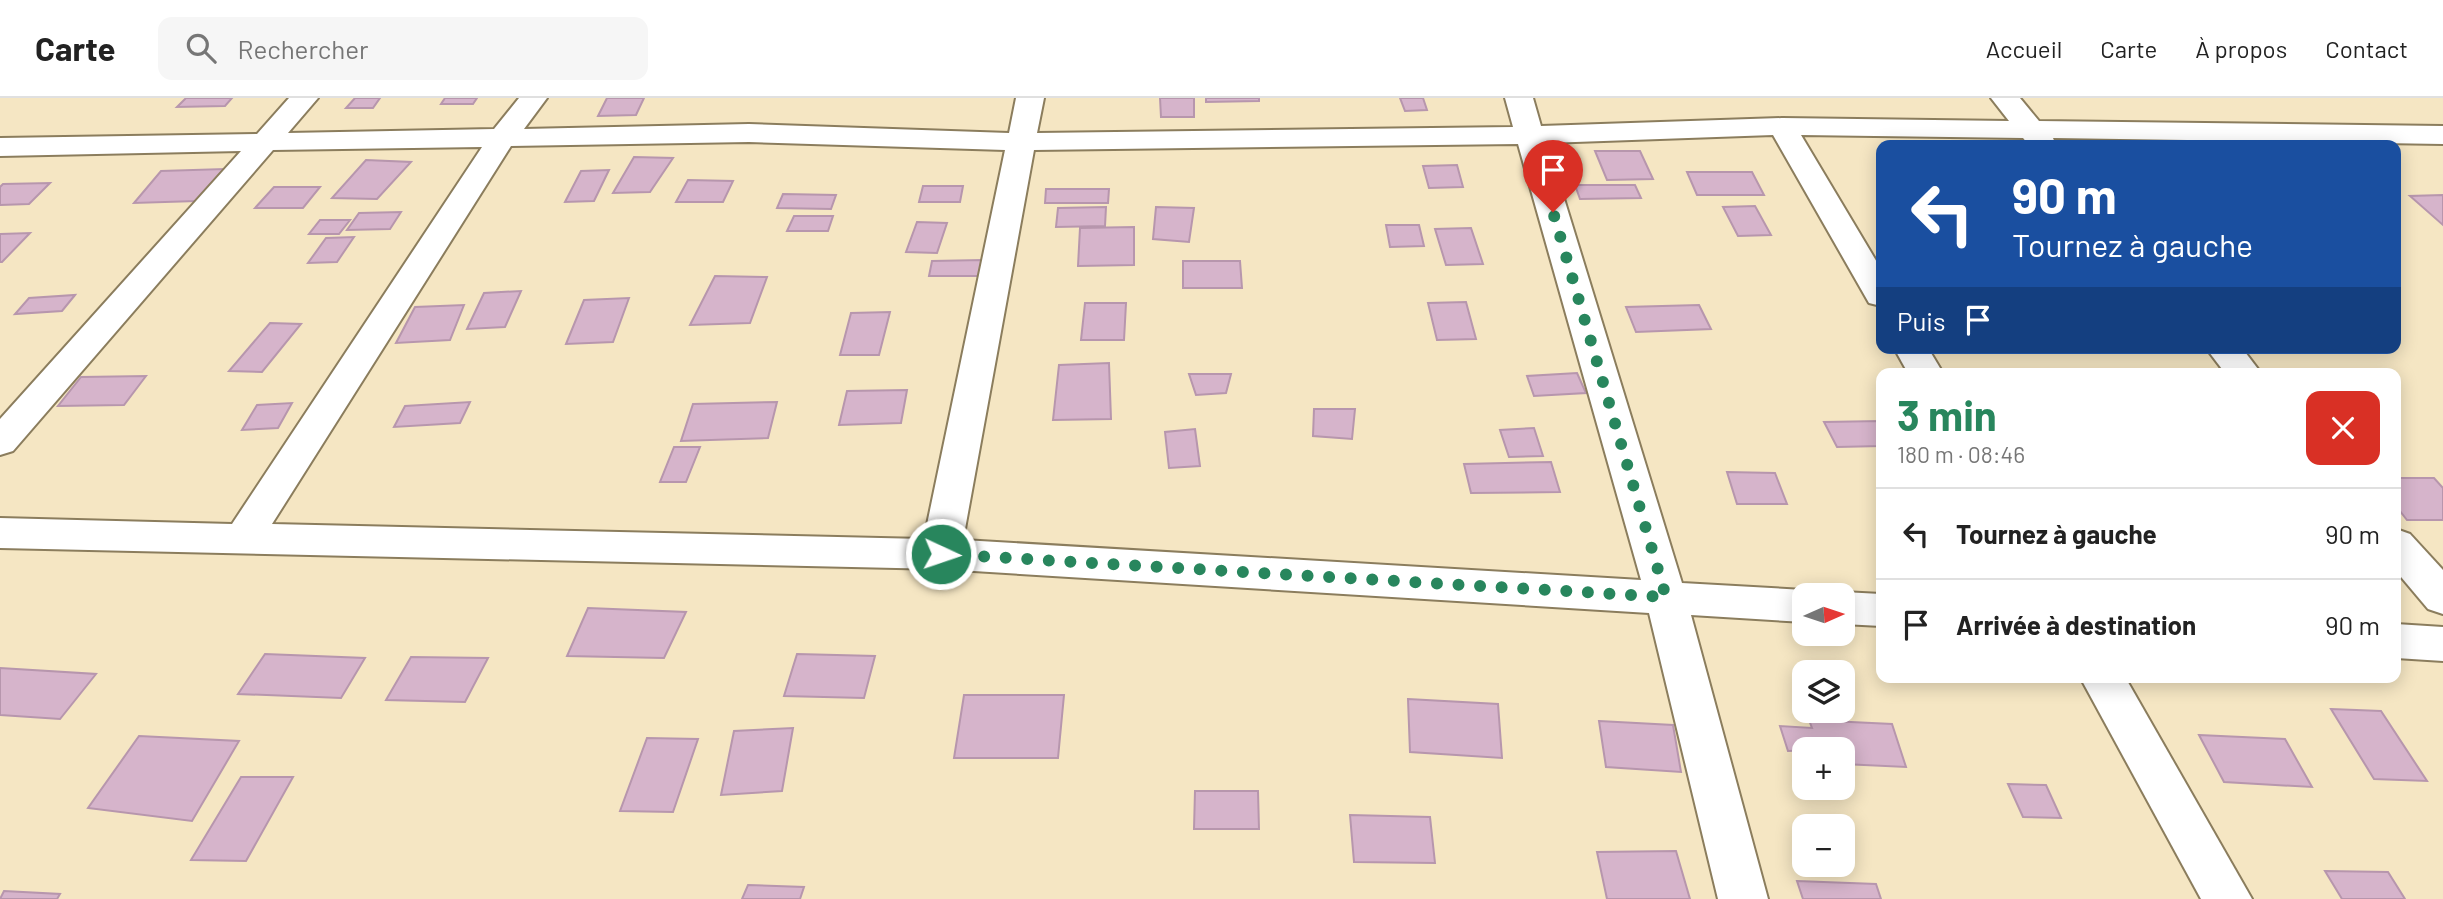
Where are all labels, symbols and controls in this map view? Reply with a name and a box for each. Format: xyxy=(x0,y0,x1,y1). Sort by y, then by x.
search box xyxy=(158,17,648,80)
text: Carte xyxy=(35,28,116,68)
icon: search xyxy=(182,29,220,67)
text: Rechercher xyxy=(238,33,368,64)
text: Accueil xyxy=(1986,34,2062,63)
text: Carte xyxy=(2100,34,2157,63)
text: À propos xyxy=(2195,34,2287,63)
text: Contact xyxy=(2325,34,2408,63)
pin xyxy=(1523,140,1583,212)
icon: arrive xyxy=(1534,151,1572,189)
text: 90 m xyxy=(2012,165,2117,224)
icon: left xyxy=(1897,168,1988,259)
text: Tournez à gauche xyxy=(2012,225,2253,263)
icon: arrive xyxy=(1959,301,1997,339)
text: Puis xyxy=(1897,305,1945,336)
text: 3 min xyxy=(1897,389,1997,439)
button: close xyxy=(2306,391,2380,465)
text: 180 m · 08:46 xyxy=(1897,440,2025,468)
icon: left xyxy=(1897,515,1935,553)
position arrow xyxy=(904,517,978,591)
text: Tournez à gauche xyxy=(1956,518,2157,549)
text: 90 m xyxy=(2325,518,2380,549)
north arrow xyxy=(1792,583,1855,646)
map controls xyxy=(1792,583,1855,877)
icon: arrive xyxy=(1897,606,1935,644)
text: Arrivée à destination xyxy=(1956,609,2196,640)
text: 90 m xyxy=(2325,609,2380,640)
button: layers xyxy=(1792,660,1855,723)
button: + xyxy=(1792,737,1855,800)
button: − xyxy=(1792,814,1855,877)

